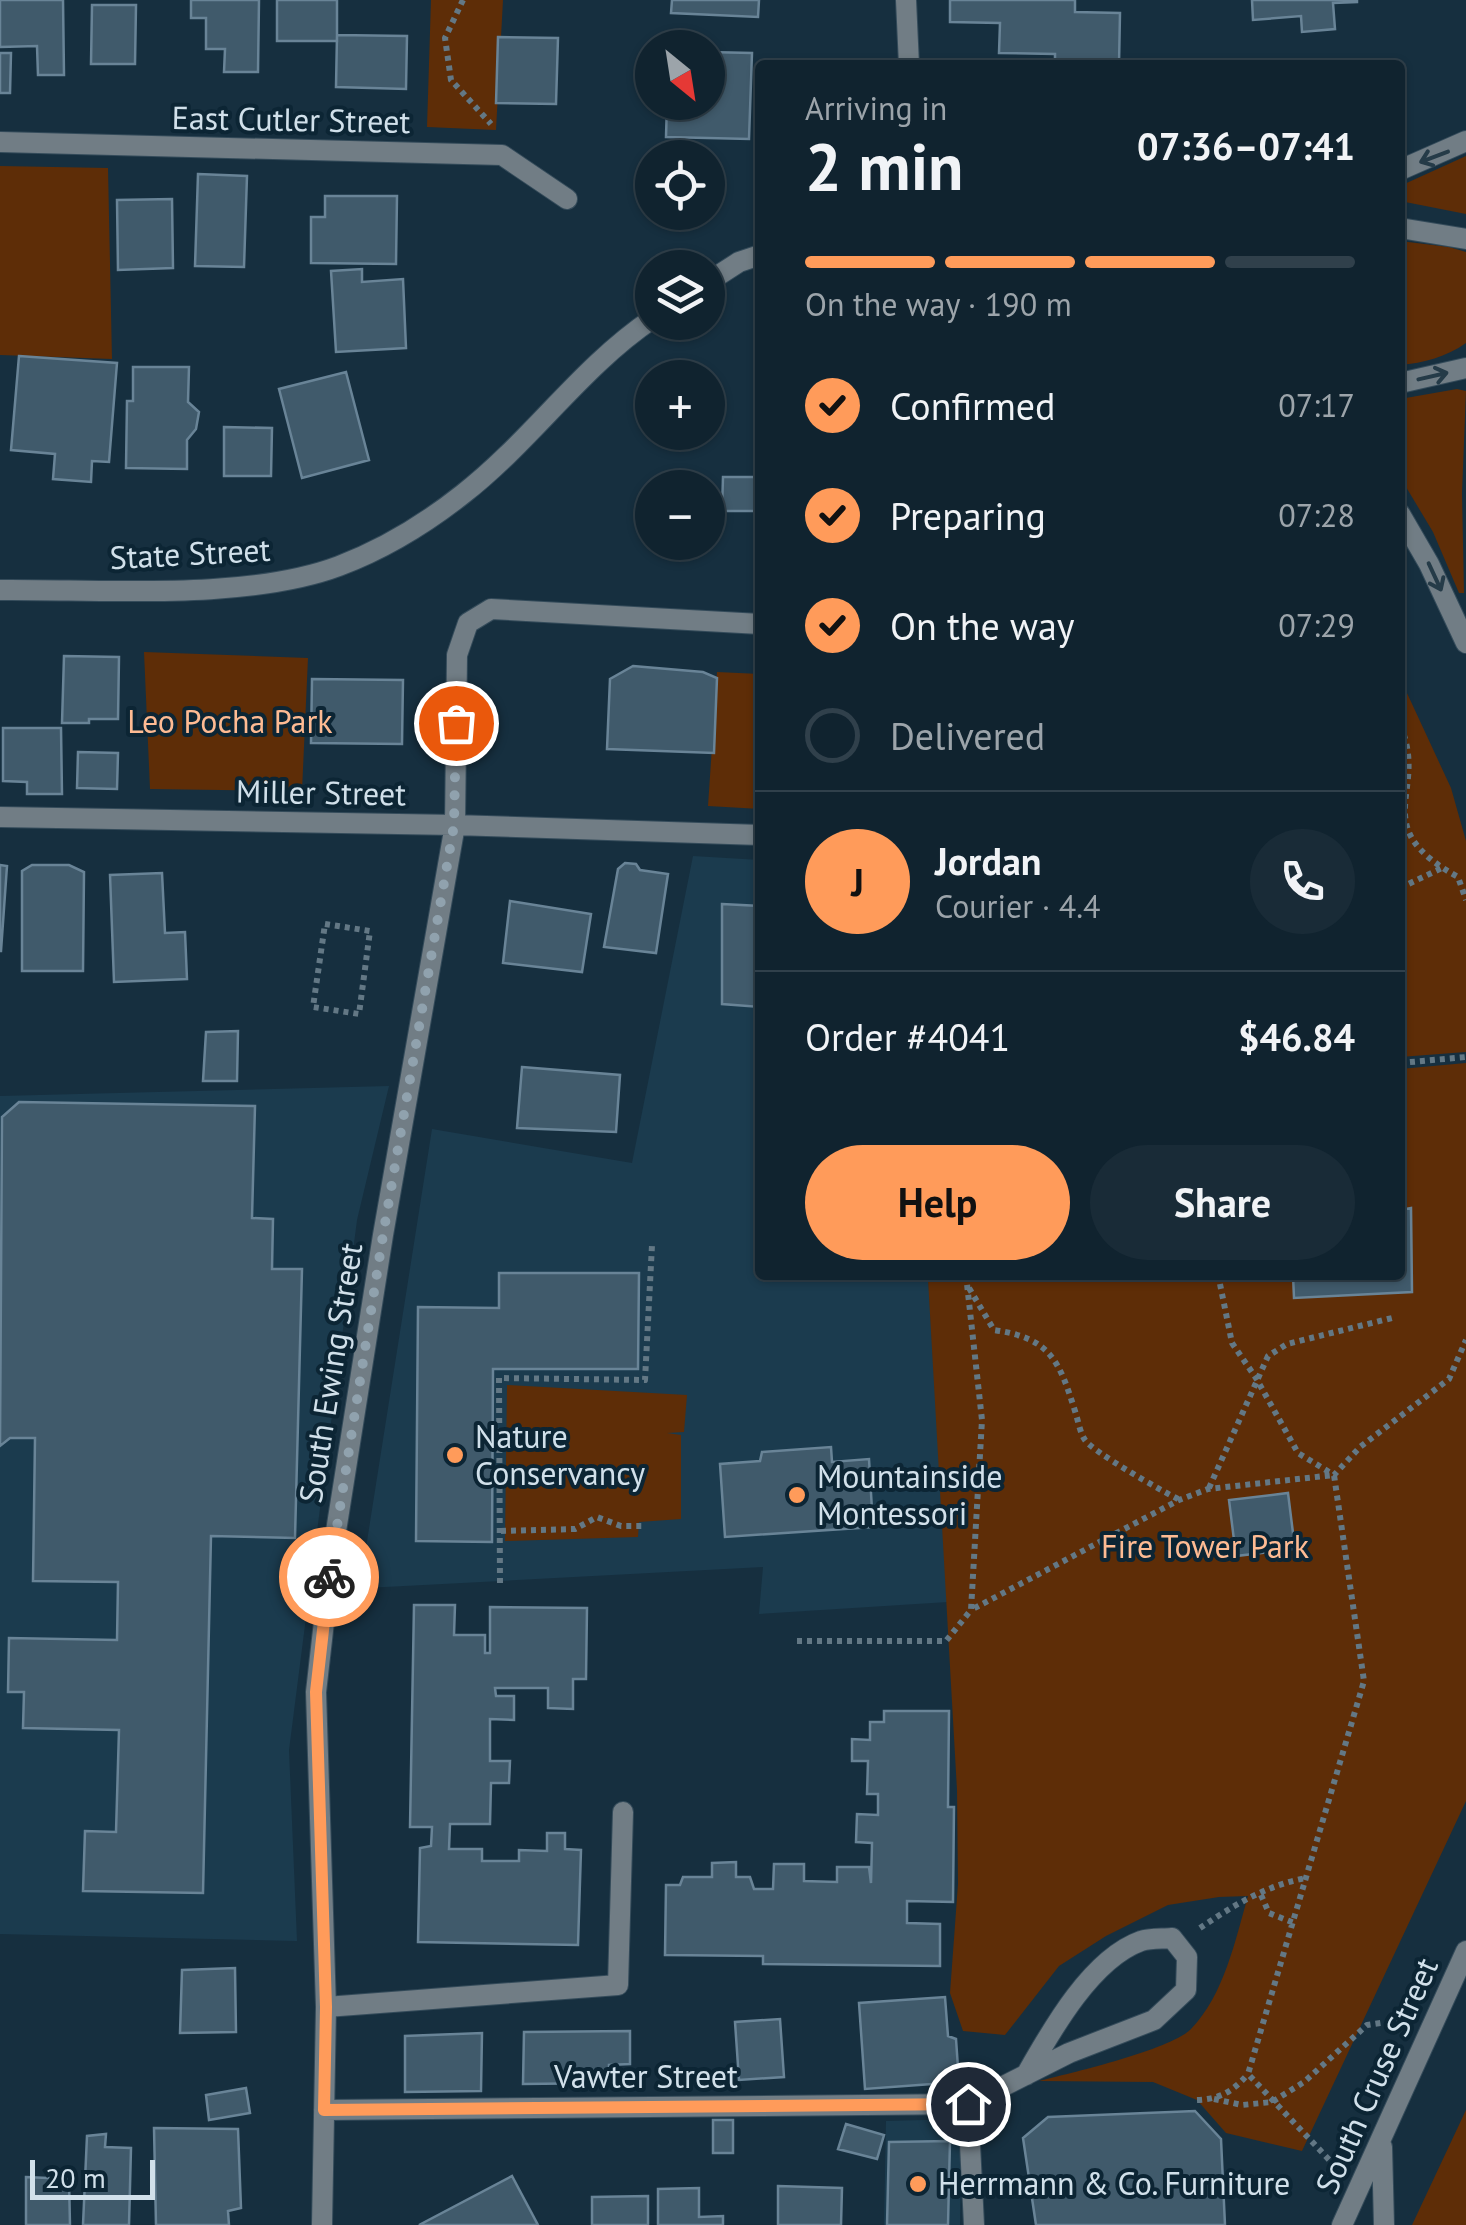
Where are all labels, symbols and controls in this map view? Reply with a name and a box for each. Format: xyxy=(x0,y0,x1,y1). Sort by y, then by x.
north arrow xyxy=(635,30,725,120)
map controls xyxy=(635,30,725,560)
text: Arriving in xyxy=(805,87,947,129)
street label: East Cutler Street xyxy=(171,96,411,142)
text: 07:36–07:41 xyxy=(1137,121,1355,170)
text: 2 min xyxy=(805,124,964,208)
button: locate xyxy=(635,140,725,230)
one-way arrow xyxy=(1419,149,1449,167)
button: layers xyxy=(635,250,725,340)
text: On the way · 190 m xyxy=(805,283,1072,325)
button: + xyxy=(635,360,725,450)
one-way arrow xyxy=(1416,366,1448,384)
icon: check xyxy=(805,378,860,433)
text: Confirmed xyxy=(890,381,1056,430)
text: 07:17 xyxy=(1278,384,1355,426)
button: − xyxy=(635,470,725,560)
icon: check xyxy=(805,488,860,543)
text: Preparing xyxy=(890,491,1046,540)
text: 07:28 xyxy=(1278,494,1355,536)
street label: State Street xyxy=(109,528,271,578)
one-way arrow xyxy=(1427,562,1446,592)
icon: check xyxy=(805,598,860,653)
text: On the way xyxy=(890,601,1075,650)
text: 07:29 xyxy=(1278,604,1355,646)
pin xyxy=(414,681,499,766)
icon: bag xyxy=(429,696,484,751)
park label: Leo Pocha Park xyxy=(127,700,333,742)
text: Delivered xyxy=(890,711,1045,760)
street label: Miller Street xyxy=(236,770,407,814)
button: phone xyxy=(1250,829,1355,934)
text: Jordan xyxy=(935,836,1041,885)
text: J xyxy=(851,857,864,906)
text: Courier · 4.4 xyxy=(935,885,1101,927)
text: Order #4041 xyxy=(805,1012,1010,1061)
text: $46.84 xyxy=(1238,1012,1355,1061)
button: Help xyxy=(805,1145,1070,1260)
button: Share xyxy=(1090,1145,1355,1260)
street label: South Ewing Street xyxy=(289,1240,371,1506)
place label: Nature Conservancy xyxy=(475,1415,645,1494)
marker: Nature Conservancy xyxy=(444,1444,466,1466)
place label: Mountainside Montessori xyxy=(817,1455,1003,1534)
marker: Mountainside Montessori xyxy=(786,1484,808,1506)
park label: Fire Tower Park xyxy=(1101,1525,1310,1567)
courier xyxy=(279,1527,379,1627)
icon: bike xyxy=(302,1550,357,1605)
street label: South Cruse Street xyxy=(1305,1951,1447,2200)
street label: Vawter Street xyxy=(553,2055,738,2097)
pin xyxy=(926,2062,1011,2147)
icon: home xyxy=(941,2077,996,2132)
scale bar xyxy=(30,2155,155,2200)
text: 20 m xyxy=(45,2159,106,2196)
place label: Herrmann & Co. Furniture xyxy=(938,2162,1290,2204)
marker: Herrmann & Co. Furniture xyxy=(907,2173,929,2195)

